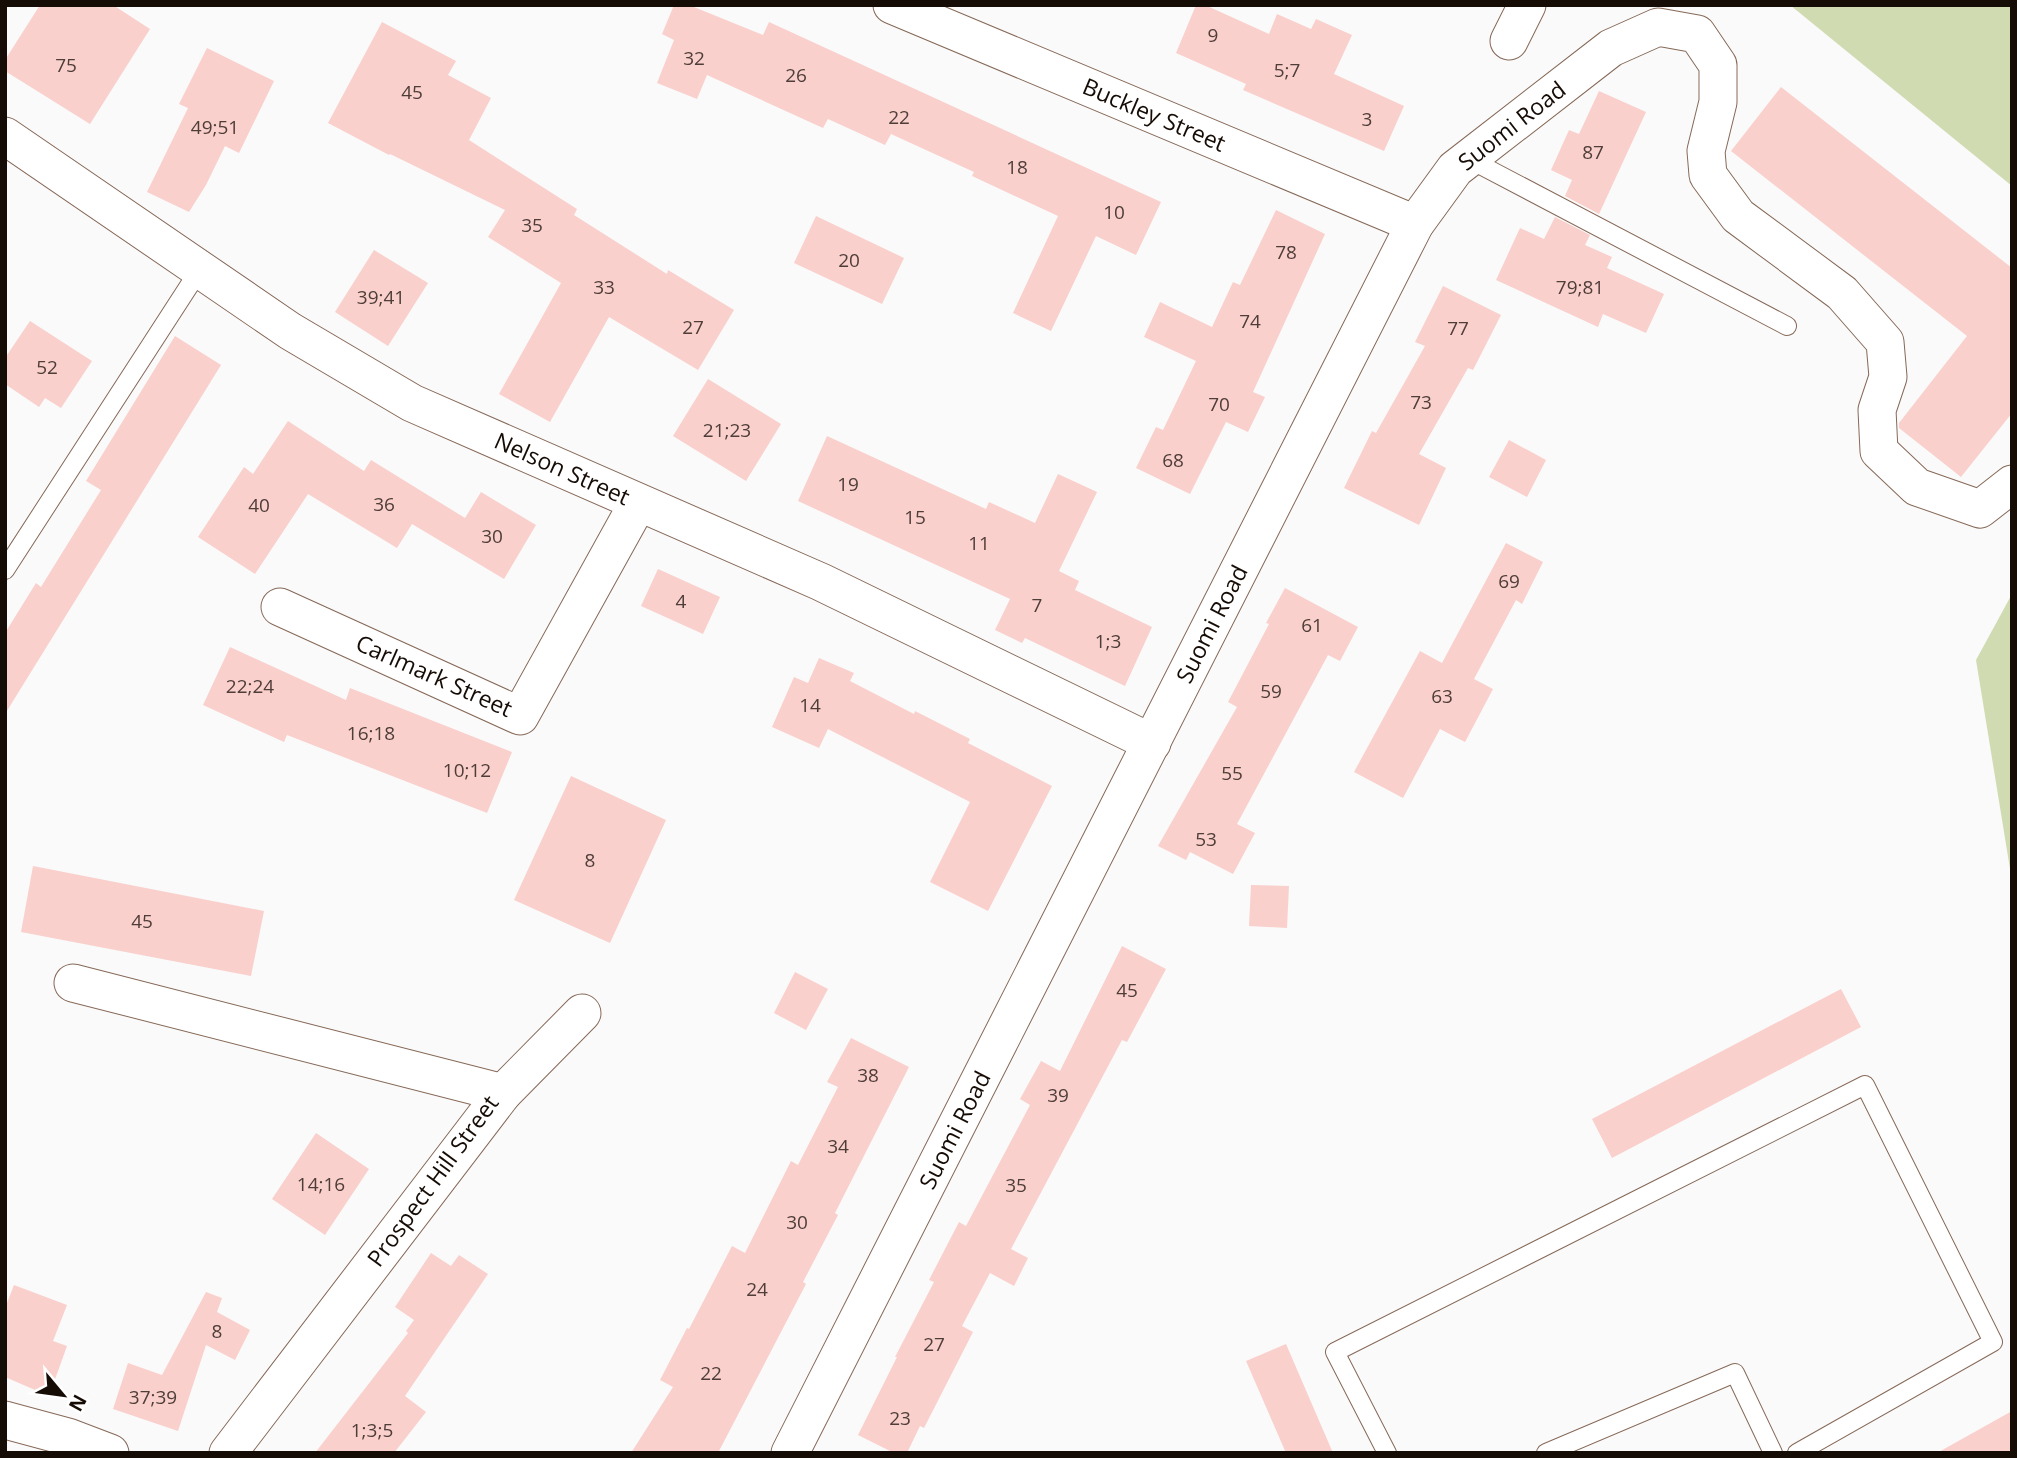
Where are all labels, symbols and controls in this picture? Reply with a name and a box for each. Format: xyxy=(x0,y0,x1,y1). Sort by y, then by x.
house number: 9 xyxy=(1208,22,1218,48)
house number: 32 xyxy=(683,45,705,71)
house number: 75 xyxy=(55,52,77,78)
house number: 5;7 xyxy=(1274,57,1300,83)
house number: 26 xyxy=(785,62,807,88)
street label: Buckley Street xyxy=(1078,70,1231,159)
street label: Suomi Road xyxy=(1451,73,1572,177)
house number: 45 xyxy=(401,79,423,105)
house number: 22 xyxy=(888,104,910,130)
house number: 3 xyxy=(1362,106,1372,132)
house number: 49;51 xyxy=(191,114,239,140)
house number: 87 xyxy=(1582,139,1604,165)
house number: 18 xyxy=(1006,154,1028,180)
house number: 10 xyxy=(1103,199,1125,225)
house number: 35 xyxy=(521,212,543,238)
house number: 78 xyxy=(1275,239,1297,265)
house number: 20 xyxy=(838,247,860,273)
house number: 33 xyxy=(593,274,615,300)
house number: 79;81 xyxy=(1556,274,1604,300)
house number: 39;41 xyxy=(357,284,405,310)
house number: 74 xyxy=(1239,308,1261,334)
house number: 27 xyxy=(682,314,704,340)
house number: 77 xyxy=(1447,315,1469,341)
house number: 52 xyxy=(36,354,58,380)
house number: 73 xyxy=(1410,389,1432,415)
house number: 70 xyxy=(1208,391,1230,417)
house number: 21;23 xyxy=(703,417,751,443)
street label: Nelson Street xyxy=(490,424,635,512)
house number: 68 xyxy=(1162,447,1184,473)
house number: 19 xyxy=(837,471,859,497)
house number: 36 xyxy=(373,491,395,517)
house number: 40 xyxy=(248,492,270,518)
house number: 15 xyxy=(904,504,926,530)
house number: 30 xyxy=(481,523,503,549)
house number: 11 xyxy=(968,530,990,556)
street label: Suomi Road xyxy=(1168,559,1255,688)
house number: 69 xyxy=(1498,568,1520,594)
house number: 4 xyxy=(676,588,687,614)
house number: 7 xyxy=(1032,592,1042,618)
house number: 61 xyxy=(1301,612,1323,638)
street label: Carlmark Street xyxy=(351,626,518,724)
house number: 1;3 xyxy=(1095,628,1121,654)
house number: 22;24 xyxy=(226,673,274,699)
house number: 59 xyxy=(1260,678,1282,704)
house number: 63 xyxy=(1431,683,1453,709)
house number: 14 xyxy=(799,692,821,718)
house number: 16;18 xyxy=(347,720,395,746)
house number: 10;12 xyxy=(443,757,491,783)
house number: 55 xyxy=(1221,760,1243,786)
house number: 53 xyxy=(1195,826,1217,852)
house number: 8 xyxy=(585,847,595,873)
house number: 45 xyxy=(131,908,153,934)
house number: 45 xyxy=(1116,977,1138,1003)
house number: 38 xyxy=(857,1062,879,1088)
street label: Suomi Road xyxy=(911,1065,998,1194)
house number: 39 xyxy=(1047,1082,1069,1108)
street label: Prospect Hill Street xyxy=(359,1088,505,1273)
house number: 34 xyxy=(827,1133,849,1159)
house number: 14;16 xyxy=(297,1171,345,1197)
house number: 35 xyxy=(1005,1172,1027,1198)
house number: 30 xyxy=(786,1209,808,1235)
house number: 24 xyxy=(746,1276,768,1302)
house number: 8 xyxy=(212,1318,222,1344)
house number: 27 xyxy=(923,1331,945,1357)
north arrow xyxy=(28,1360,98,1430)
house number: 22 xyxy=(700,1360,722,1386)
house number: 37;39 xyxy=(129,1384,177,1410)
text: N xyxy=(63,1390,93,1416)
house number: 23 xyxy=(889,1405,911,1431)
house number: 1;3;5 xyxy=(351,1417,393,1443)

